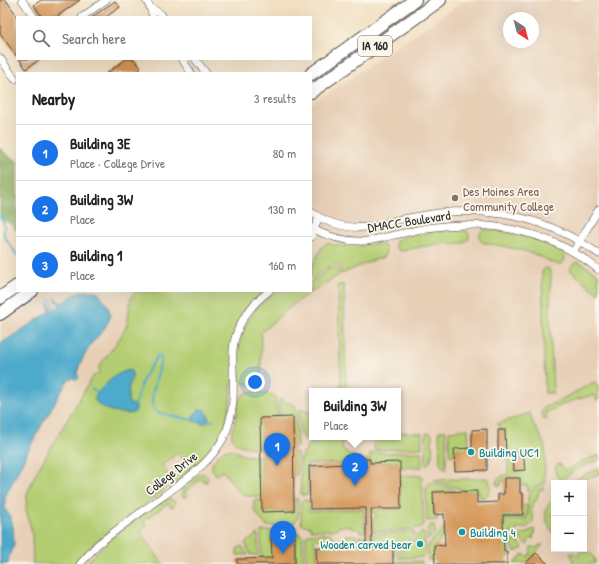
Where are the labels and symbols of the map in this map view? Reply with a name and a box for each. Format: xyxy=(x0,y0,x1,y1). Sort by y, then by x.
north arrow xyxy=(503,12,539,48)
road number: IA 160 xyxy=(358,36,392,56)
place label: Des Moines Area Community College xyxy=(463,182,554,215)
marker: Des Moines Area Community College xyxy=(450,193,460,203)
street label: DMACC Boulevard xyxy=(366,206,452,236)
your location xyxy=(245,372,265,392)
pin: 1 xyxy=(264,433,290,466)
place label: Building UC1 xyxy=(479,443,539,461)
street label: College Drive xyxy=(141,447,201,499)
marker: Building UC1 xyxy=(466,447,476,457)
pin: 2 xyxy=(342,453,368,486)
pin: 3 xyxy=(270,521,296,554)
place label: Building 4 xyxy=(470,523,516,541)
marker: Building 4 xyxy=(457,527,467,537)
place label: Wooden carved bear xyxy=(320,535,412,553)
marker: Wooden carved bear xyxy=(415,539,425,549)

